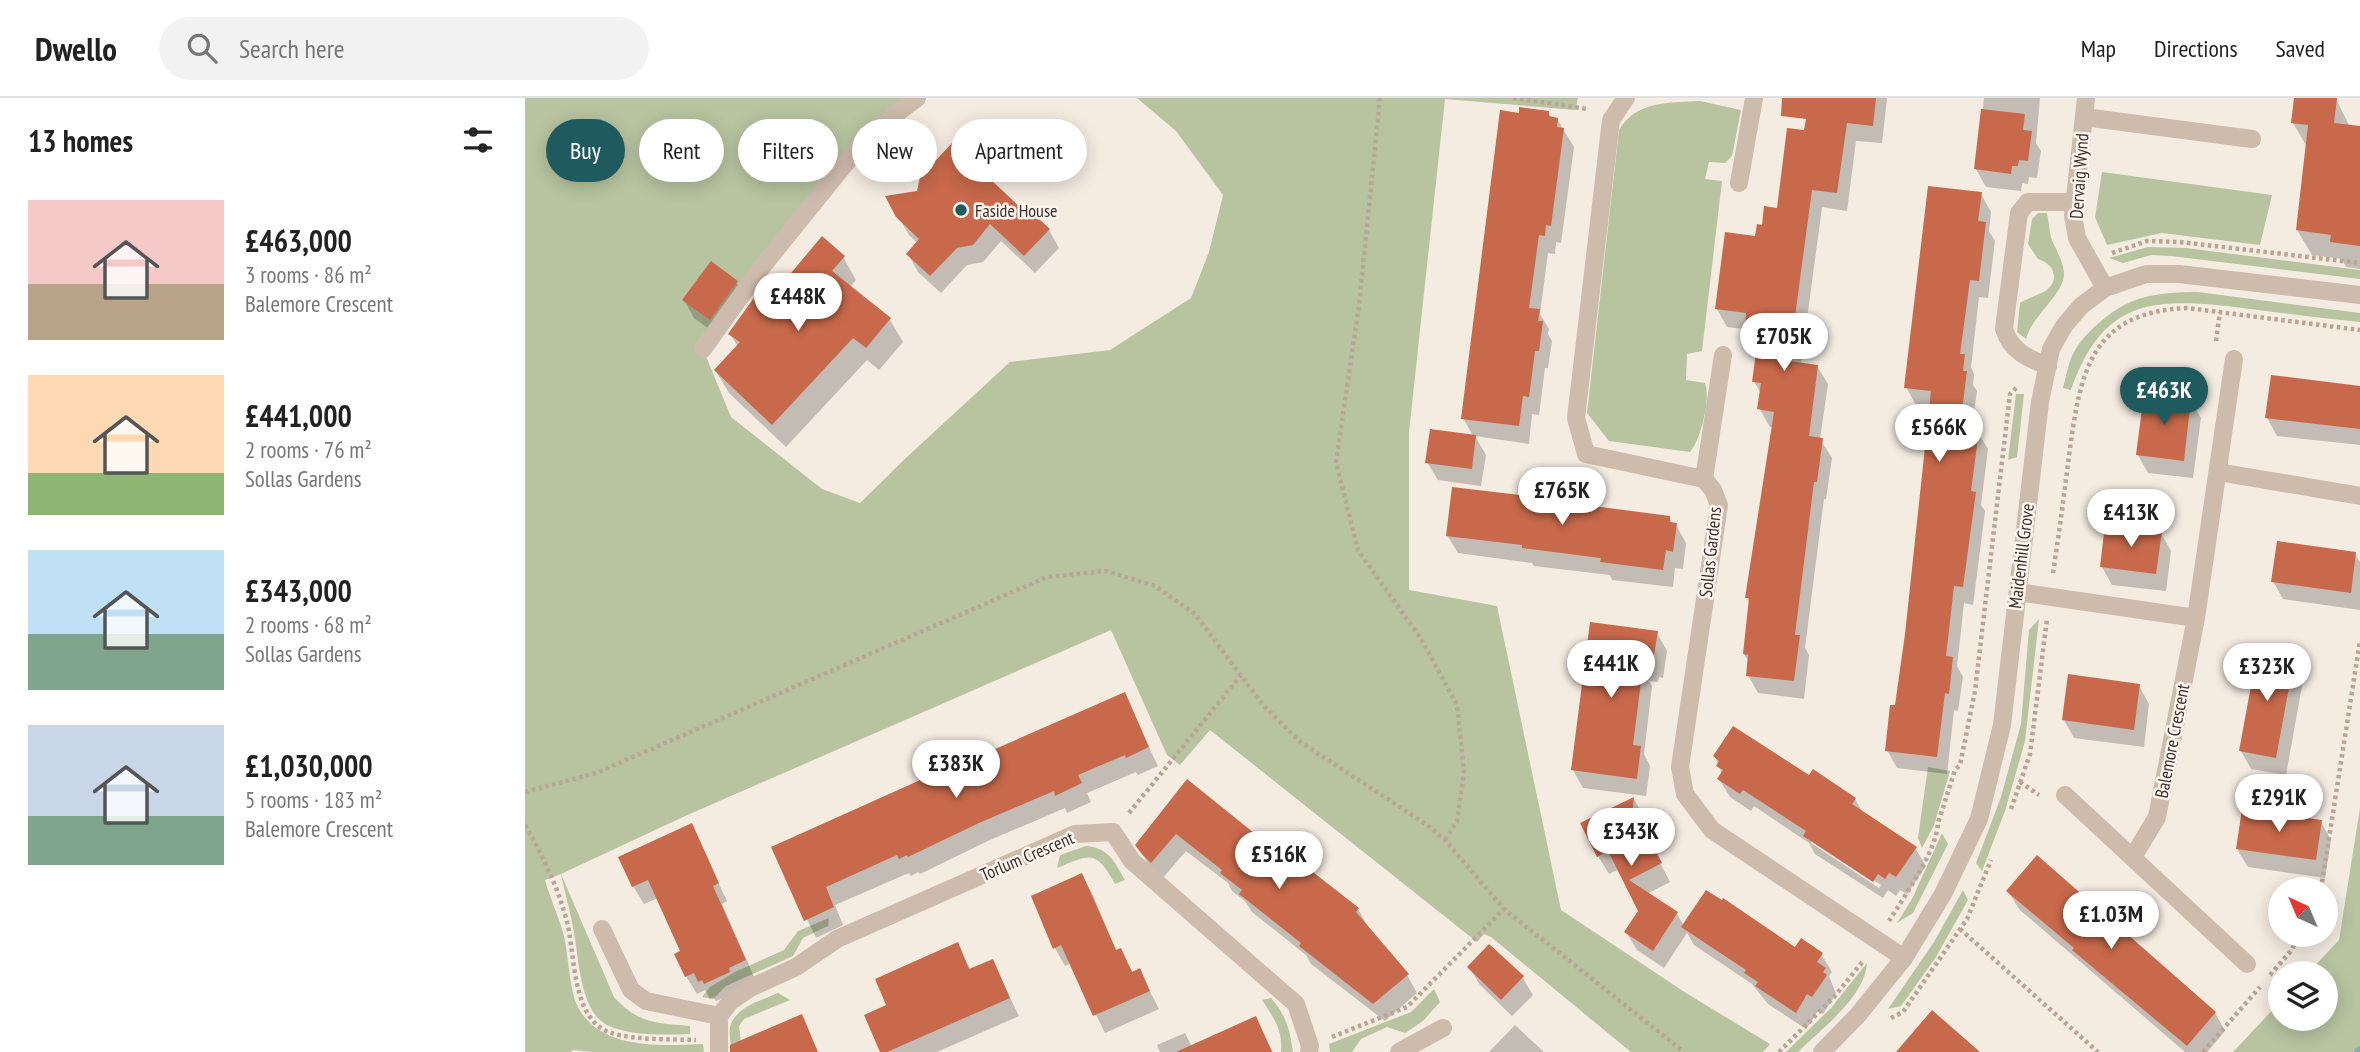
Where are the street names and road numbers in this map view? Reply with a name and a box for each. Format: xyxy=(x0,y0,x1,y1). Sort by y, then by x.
street label: Dervaig Wynd xyxy=(2065,133,2093,219)
street label: Maidenhill Grove xyxy=(2003,502,2039,610)
street label: Sollas Gardens xyxy=(1694,505,1726,599)
street label: Balemore Crescent xyxy=(2150,682,2194,800)
street label: Torlum Crescent xyxy=(977,826,1077,886)

